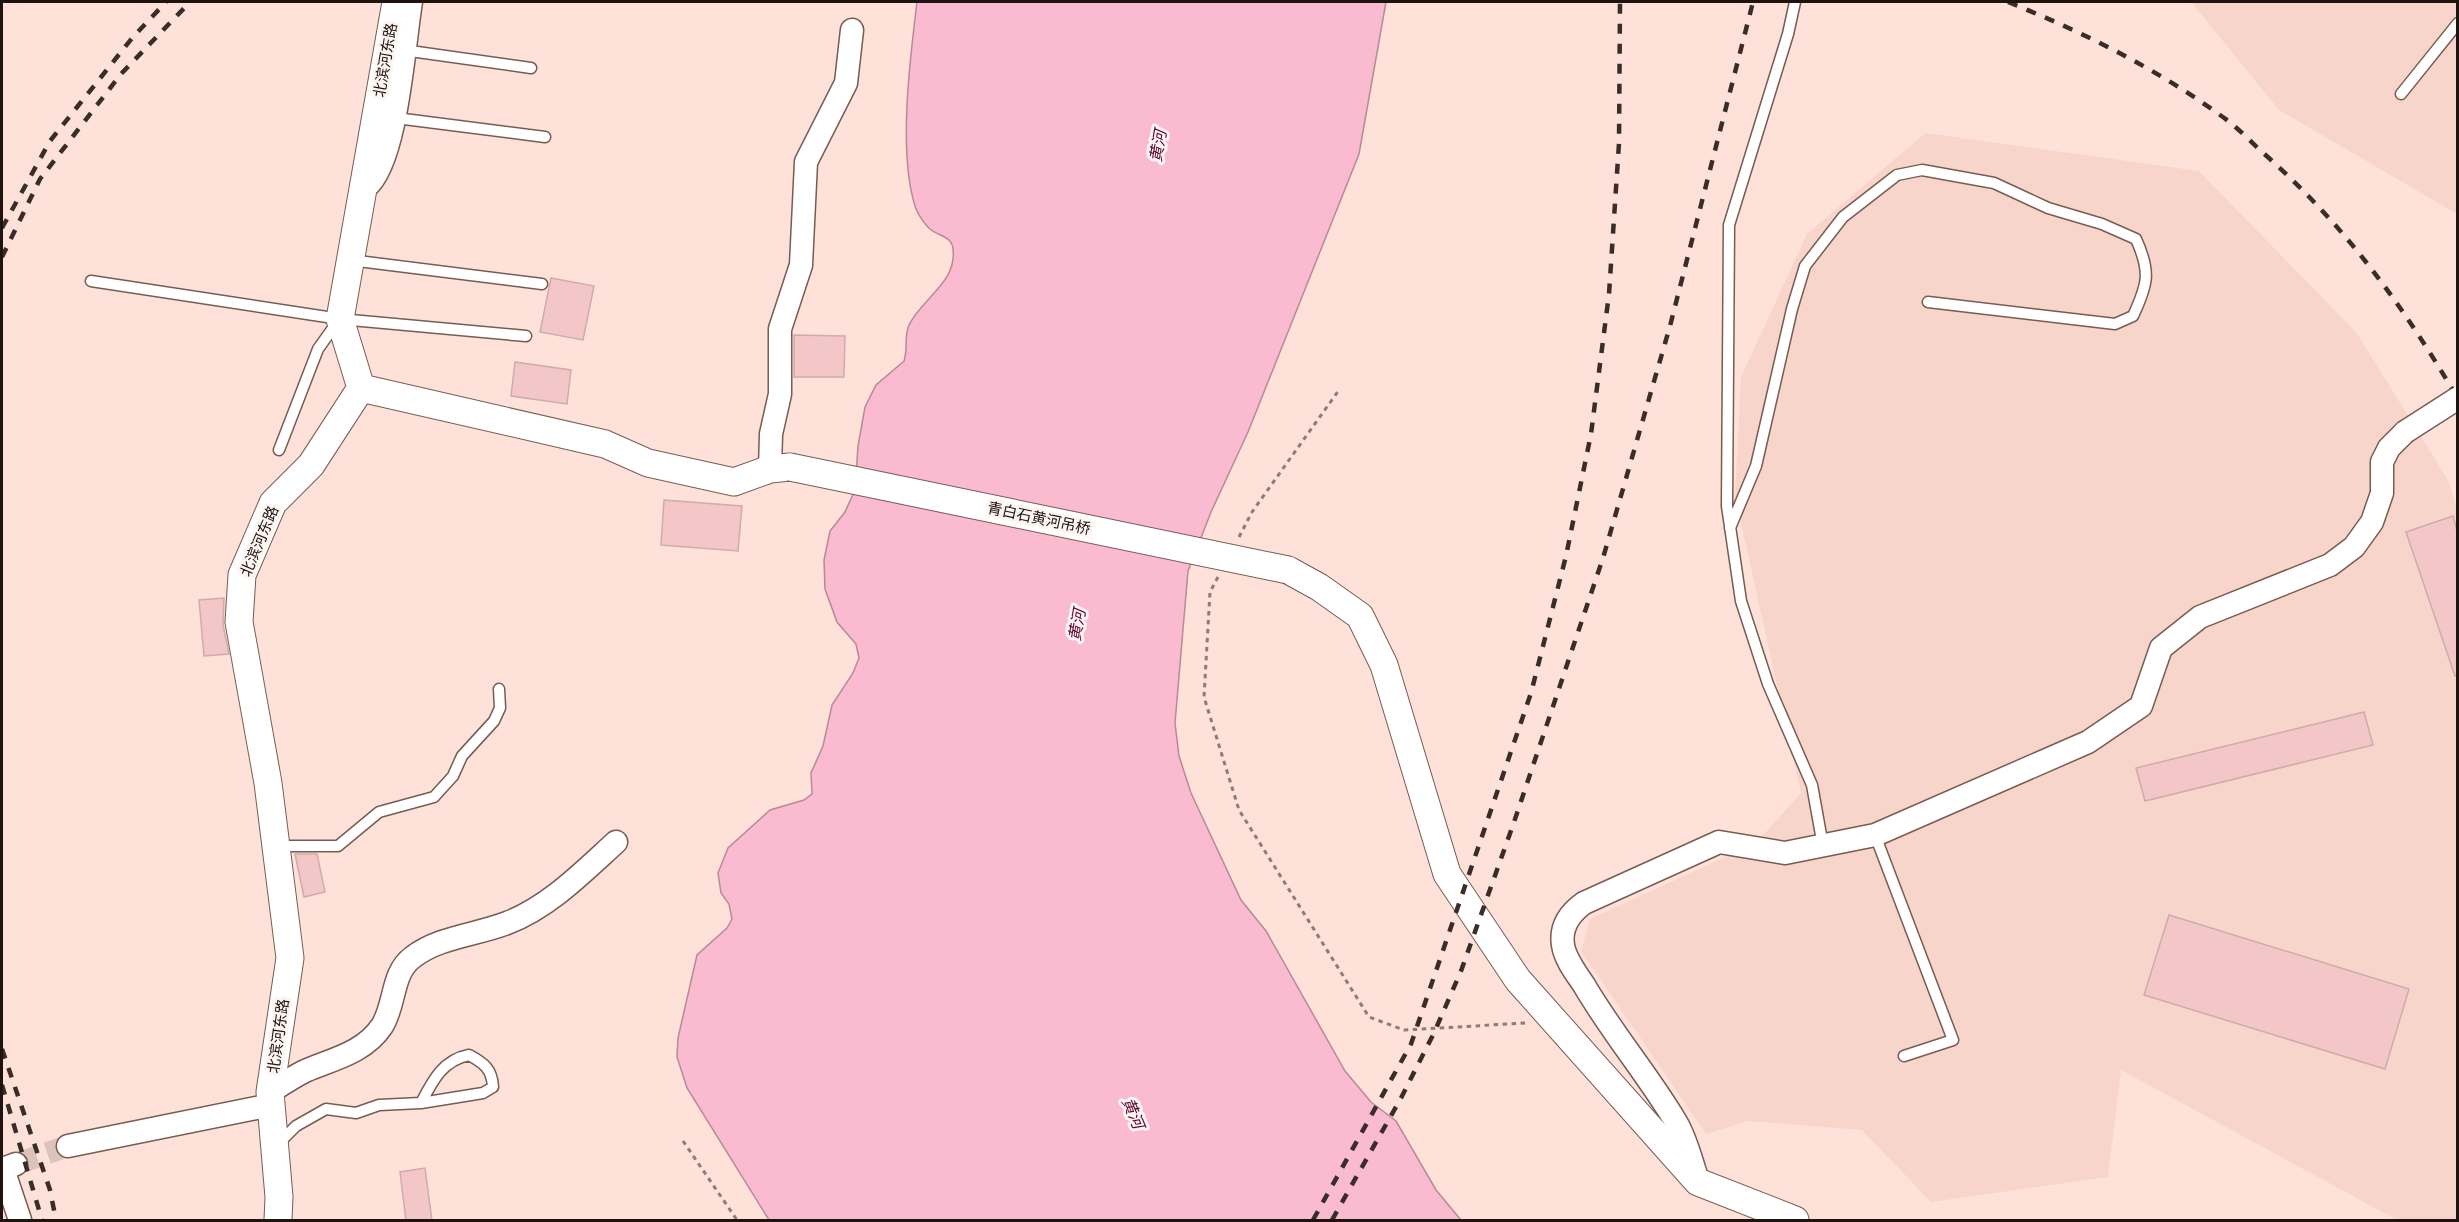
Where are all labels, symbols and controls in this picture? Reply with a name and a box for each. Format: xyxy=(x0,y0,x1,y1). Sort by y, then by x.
street label: 北滨河东路 xyxy=(369,21,401,99)
water label: 黄河 xyxy=(1146,126,1171,163)
street label: 青白石黄河吊桥 xyxy=(986,498,1092,538)
street label: 北滨河东路 xyxy=(236,503,282,579)
water label: 黄河 xyxy=(1065,605,1090,642)
street label: 北滨河东路 xyxy=(263,998,293,1074)
water label: 黄河 xyxy=(1118,1095,1149,1134)

